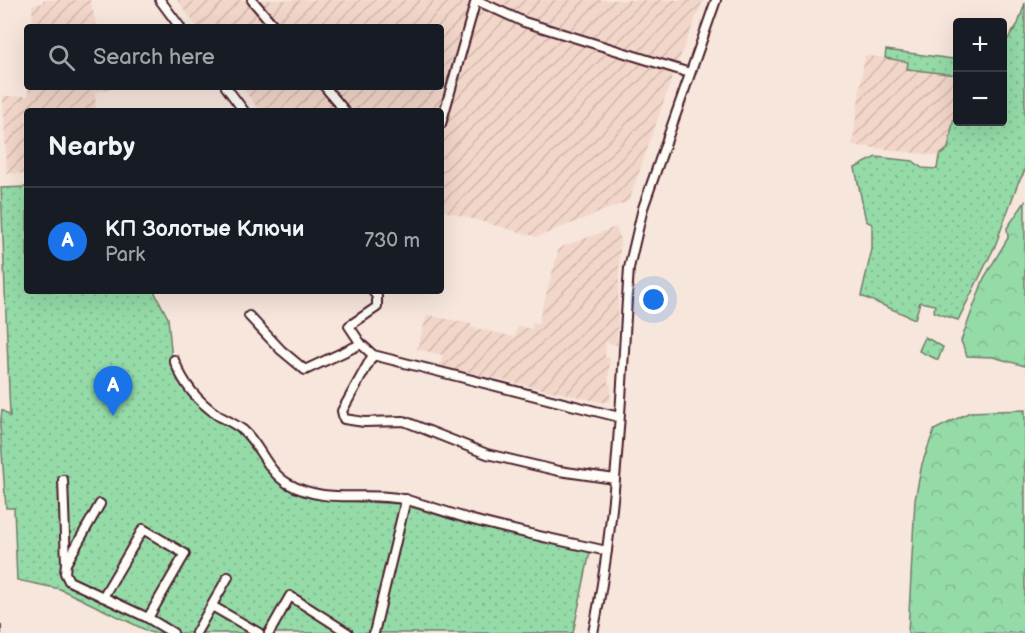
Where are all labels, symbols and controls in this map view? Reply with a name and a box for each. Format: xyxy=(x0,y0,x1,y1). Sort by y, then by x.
map controls xyxy=(953,18,1007,126)
button: + xyxy=(953,18,1007,72)
search box xyxy=(24,24,444,90)
icon: search xyxy=(45,41,78,74)
text: Search here xyxy=(93,44,215,71)
button: − xyxy=(953,72,1007,126)
text: Nearby xyxy=(48,132,135,163)
text: КП Золотые Ключи xyxy=(105,216,304,243)
text: A xyxy=(61,229,74,253)
text: 730 m xyxy=(364,229,420,253)
text: Park xyxy=(105,243,145,267)
your location xyxy=(639,285,668,314)
pin: A xyxy=(94,366,132,416)

